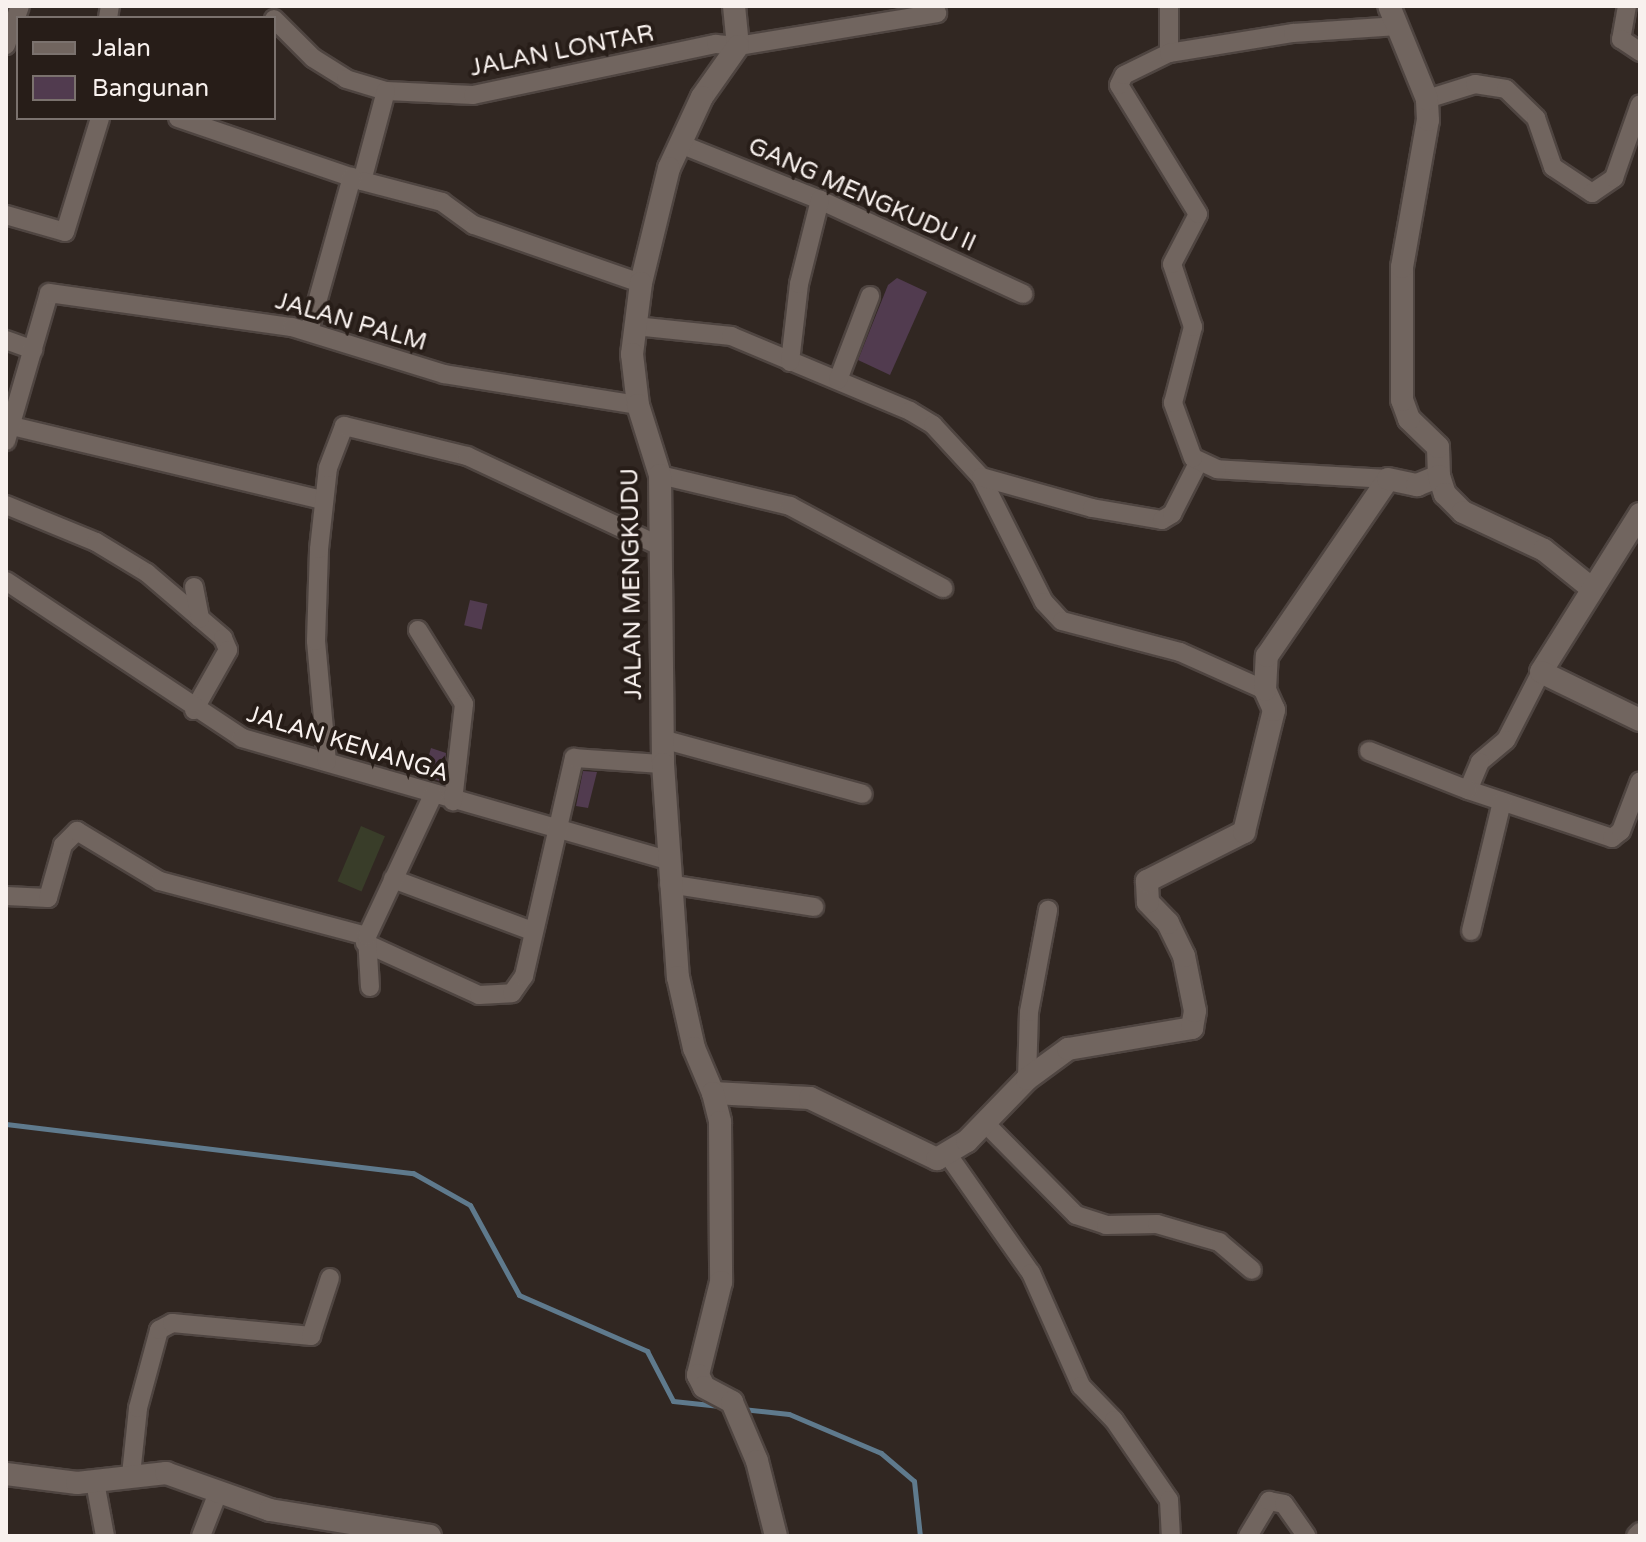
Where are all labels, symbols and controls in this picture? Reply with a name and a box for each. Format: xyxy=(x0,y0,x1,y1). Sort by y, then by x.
legend xyxy=(16,16,276,120)
street label: JALAN LONTAR xyxy=(468,19,656,83)
text: Jalan xyxy=(92,34,151,63)
text: Bangunan xyxy=(92,74,209,103)
street label: GANG MENGKUDU II xyxy=(744,132,980,258)
street label: JALAN PALM xyxy=(272,287,430,357)
street label: JALAN MENGKUDU xyxy=(616,468,648,700)
street label: JALAN KENANGA xyxy=(243,700,453,788)

